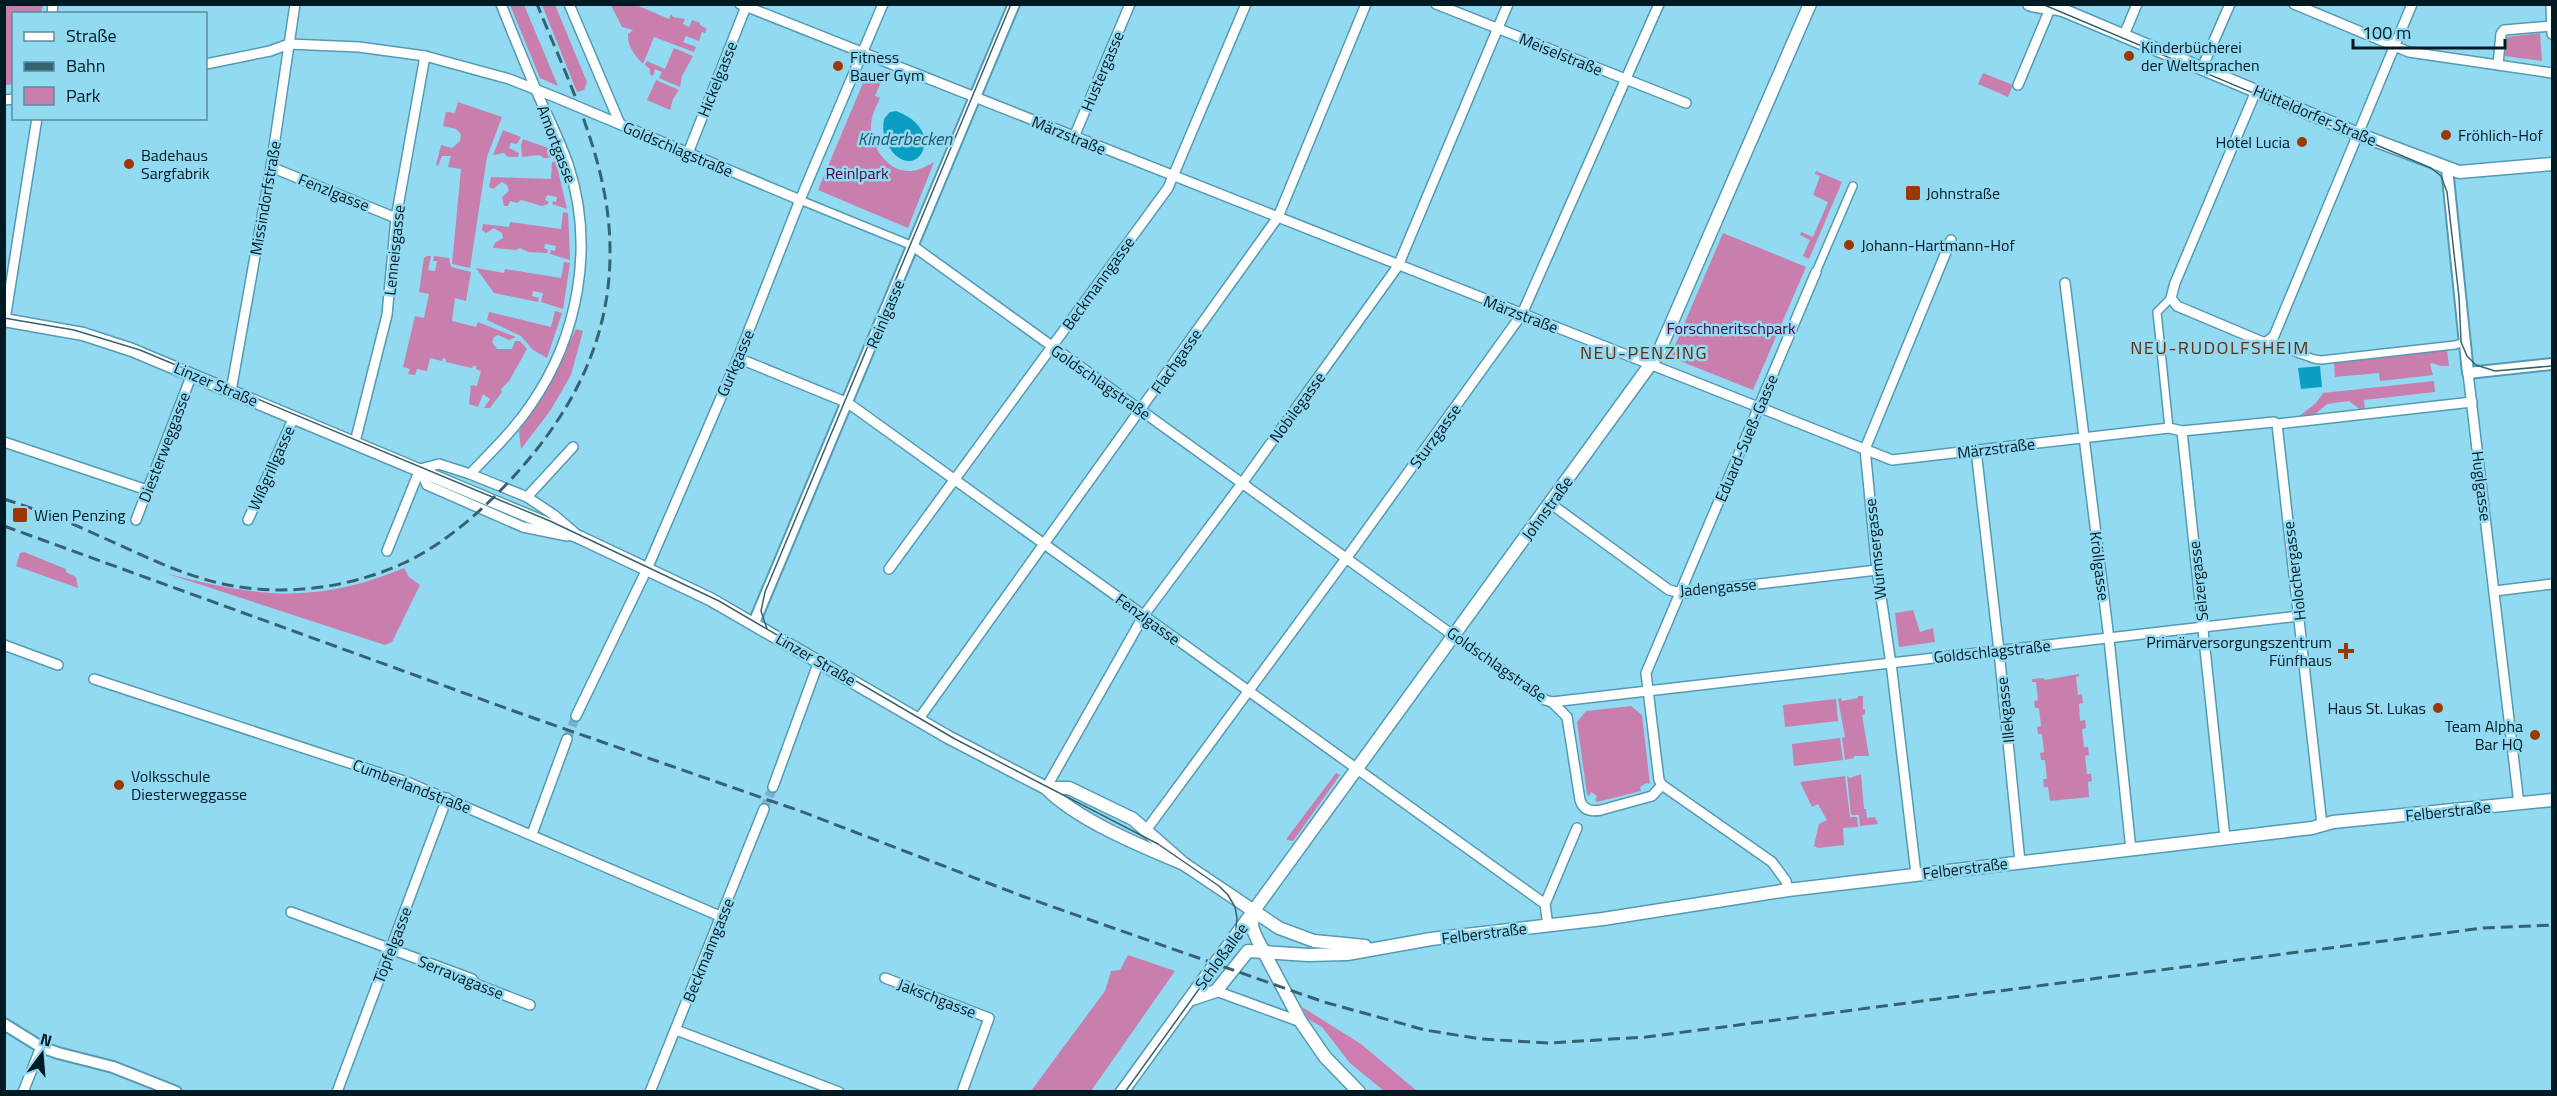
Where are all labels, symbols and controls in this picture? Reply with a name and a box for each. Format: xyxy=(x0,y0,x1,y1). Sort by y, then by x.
legend xyxy=(12,12,207,120)
scale bar xyxy=(2353,12,2504,50)
text: 100 m xyxy=(2362,19,2411,46)
text: Straße xyxy=(66,22,117,49)
street label: Meiselstraße xyxy=(1516,26,1606,82)
street label: Hustergasse xyxy=(1074,27,1130,115)
place label: Kinderbücherei der Weltsprachen xyxy=(2141,35,2260,77)
street label: Hickelgasse xyxy=(691,38,743,120)
place label: Fitness Bauer Gym xyxy=(850,45,924,87)
marker: Kinderbücherei der Weltsprachen xyxy=(2122,49,2136,63)
text: Bahn xyxy=(66,52,105,79)
marker: Fitness Bauer Gym xyxy=(831,59,845,73)
street label: Hütteldorfer Straße xyxy=(2250,78,2380,152)
text: Park xyxy=(66,82,101,109)
street label: Amortgasse xyxy=(531,102,583,186)
street label: Märzstraße xyxy=(1028,109,1110,161)
street label: Goldschlagstraße xyxy=(619,115,737,183)
place label: Fröhlich-Hof xyxy=(2458,123,2543,147)
water label: Kinderbecken xyxy=(858,125,953,152)
marker: Fröhlich-Hof xyxy=(2439,128,2453,142)
place label: Hotel Lucia xyxy=(2215,130,2290,154)
marker: Hotel Lucia xyxy=(2295,135,2309,149)
street label: Missindorfstraße xyxy=(243,139,287,257)
place label: Badehaus Sargfabrik xyxy=(141,143,210,185)
marker: Badehaus Sargfabrik xyxy=(122,157,136,171)
park label: Reinlpark xyxy=(825,161,889,185)
street label: Fenzlgasse xyxy=(295,167,373,217)
place label: Johnstraße xyxy=(1926,181,2000,205)
marker: Johnstraße xyxy=(1904,184,1922,202)
street label: Lenneisgasse xyxy=(377,203,411,297)
street label: Beckmanngasse xyxy=(1056,231,1140,335)
place label: Johann-Hartmann-Hof xyxy=(1861,233,2016,257)
marker: Johann-Hartmann-Hof xyxy=(1842,238,1856,252)
street label: Reinlgasse xyxy=(860,276,910,352)
street label: Märzstraße xyxy=(1480,289,1562,339)
park label: Forschneritschpark xyxy=(1666,316,1796,340)
street label: Flachgasse xyxy=(1145,323,1207,399)
street label: Gurkgasse xyxy=(710,326,760,400)
district label: NEU-RUDOLFSHEIM xyxy=(2130,334,2310,361)
street label: Goldschlagstraße xyxy=(1046,339,1156,425)
district label: NEU-PENZING xyxy=(1580,339,1708,366)
street label: Linzer Straße xyxy=(170,356,262,412)
street label: Nobilegasse xyxy=(1263,367,1331,447)
street label: Eduard-Sueß-Gasse xyxy=(1708,371,1784,505)
street label: Diesterweggasse xyxy=(132,388,196,506)
street label: Sturzgasse xyxy=(1403,399,1467,473)
street label: Wißgrillgasse xyxy=(242,422,300,514)
street label: Märzstraße xyxy=(1956,431,2036,465)
street label: Huglgasse xyxy=(2466,450,2498,522)
street label: Johnstraße xyxy=(1516,471,1578,545)
street label: Wurmsergasse xyxy=(1858,497,1892,601)
place label: Wien Penzing xyxy=(34,503,126,527)
marker: Wien Penzing xyxy=(11,506,29,524)
street label: Holochergasse xyxy=(2276,520,2312,622)
street label: Kröllgasse xyxy=(2084,530,2116,602)
street label: Selzergasse xyxy=(2182,540,2214,622)
street label: Jadengasse xyxy=(1679,572,1757,602)
street label: Fenzlgasse xyxy=(1111,587,1185,651)
street label: Goldschlagstraße xyxy=(1442,621,1552,707)
street label: Linzer Straße xyxy=(771,626,861,692)
place label: Primärversorgungszentrum Fünfhaus xyxy=(2146,630,2332,672)
street label: Goldschlagstraße xyxy=(1932,633,2052,669)
marker: Primärversorgungszentrum Fünfhaus xyxy=(2337,642,2355,660)
street label: Illekgasse xyxy=(1990,676,2020,744)
place label: Haus St. Lukas xyxy=(2327,696,2426,720)
marker: Haus St. Lukas xyxy=(2431,701,2445,715)
place label: Team Alpha Bar HQ xyxy=(2445,714,2523,756)
marker: Team Alpha Bar HQ xyxy=(2528,728,2542,742)
street label: Cumberlandstraße xyxy=(349,752,475,820)
place label: Volksschule Diesterweggasse xyxy=(131,764,247,806)
marker: Volksschule Diesterweggasse xyxy=(112,778,126,792)
street label: Felberstraße xyxy=(2404,795,2492,827)
street label: Felberstraße xyxy=(1921,851,2009,885)
street label: Beckmanngasse xyxy=(676,894,740,1006)
street label: Töpfelgasse xyxy=(366,903,418,987)
street label: Felberstraße xyxy=(1440,916,1528,950)
street label: Schloßallee xyxy=(1189,918,1253,994)
street label: Serravagasse xyxy=(415,949,507,1005)
street label: Jakschgasse xyxy=(894,972,980,1024)
north arrow xyxy=(12,1024,72,1084)
text: N xyxy=(37,1027,55,1053)

